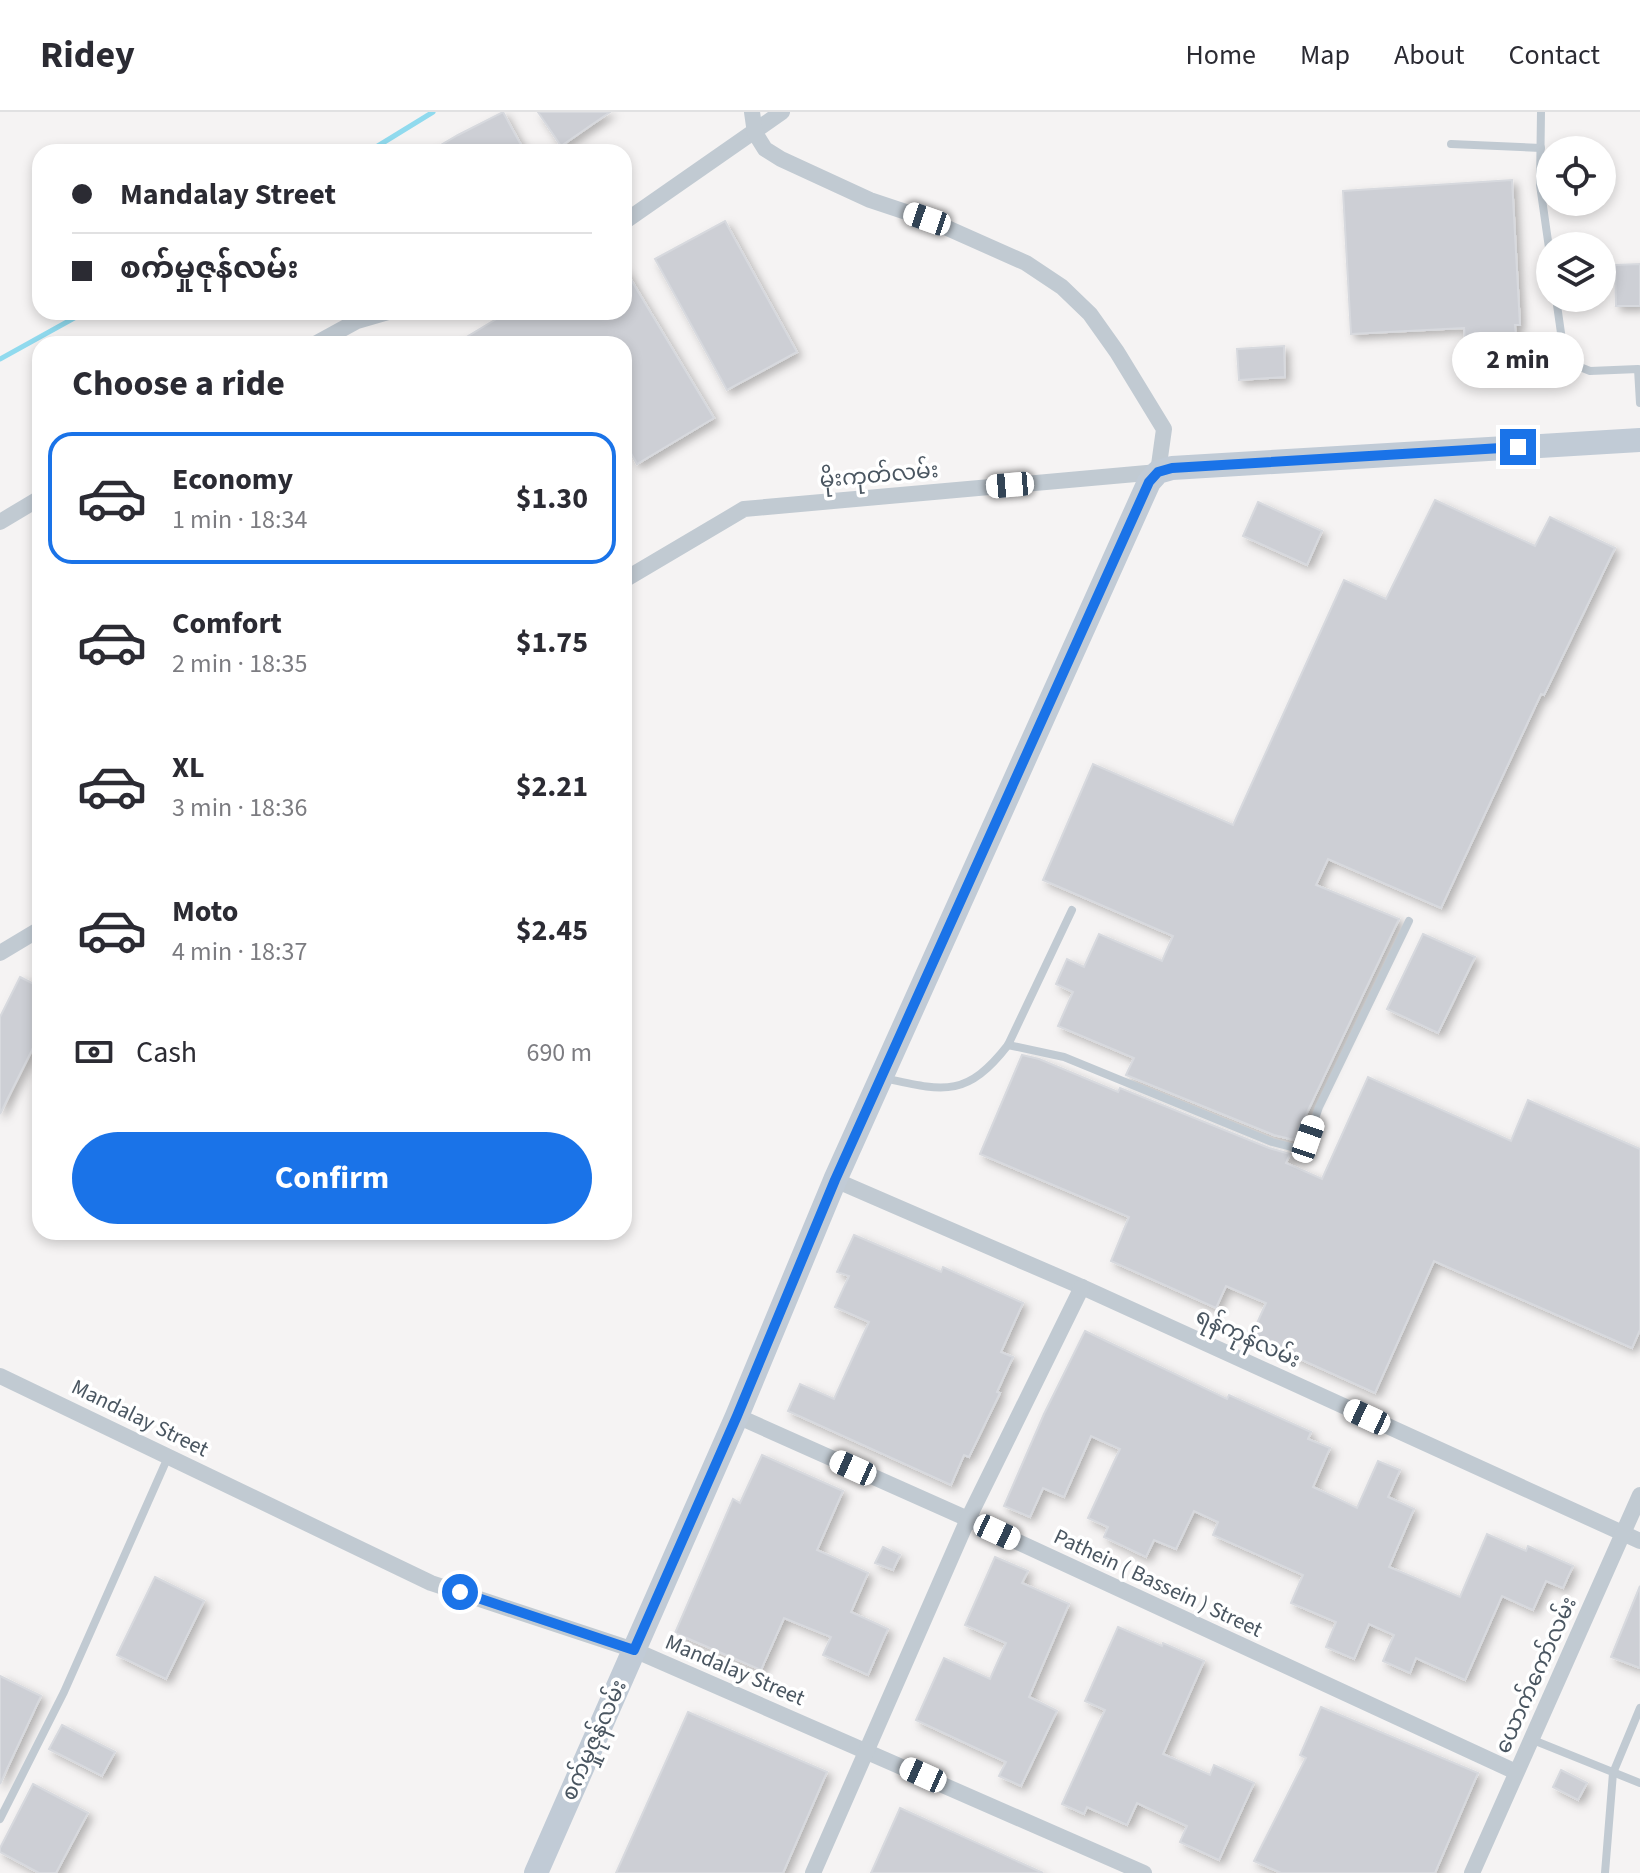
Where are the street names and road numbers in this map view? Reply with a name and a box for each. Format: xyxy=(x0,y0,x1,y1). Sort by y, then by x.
street label: မိုးကုတ်လမ်း xyxy=(818,454,940,497)
street label: ရန်ကုန်လမ်း xyxy=(1190,1300,1306,1377)
street label: Mandalay Street xyxy=(66,1371,214,1465)
street label: Pathein ( Bassein ) Street xyxy=(1048,1521,1268,1646)
street label: ယောက်ကော်လမ်း xyxy=(1487,1591,1585,1759)
street label: Mandalay Street xyxy=(660,1626,810,1714)
street label: စက်မှုဇုန်လမ်း xyxy=(553,1674,636,1806)

